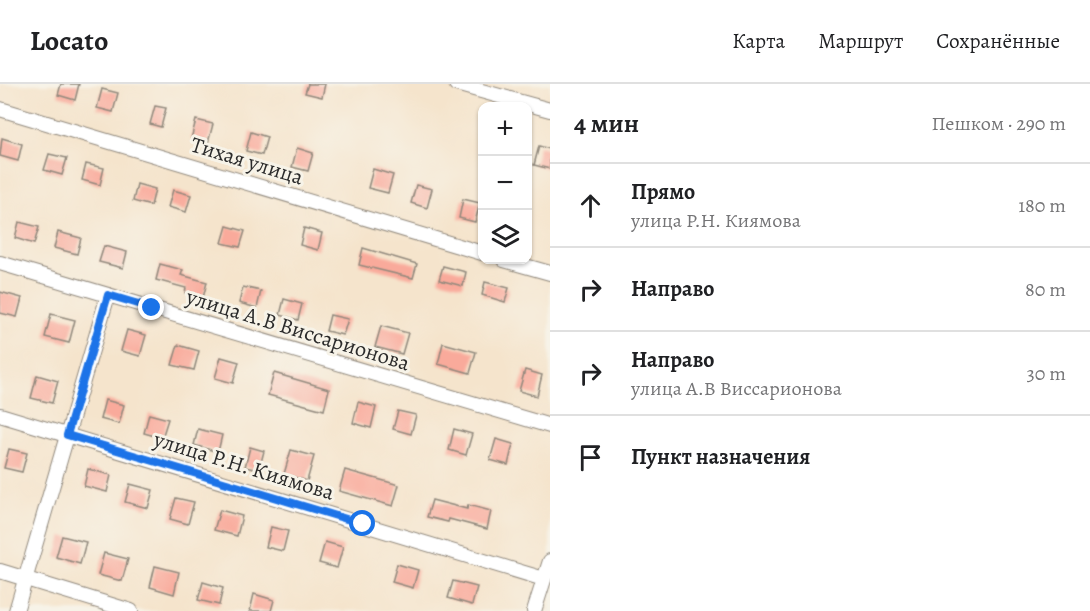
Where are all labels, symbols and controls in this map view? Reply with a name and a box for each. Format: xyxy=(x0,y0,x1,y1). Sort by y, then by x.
text: Locato xyxy=(30,22,108,60)
text: Карта xyxy=(732,27,785,55)
text: Маршрут xyxy=(818,27,903,55)
text: Сохранённые xyxy=(936,27,1060,55)
map controls xyxy=(478,102,532,264)
button: + xyxy=(478,102,532,156)
text: 4 мин xyxy=(574,106,639,141)
text: Пешком · 290 m xyxy=(931,110,1066,137)
street label: Тихая улица xyxy=(187,130,308,193)
button: − xyxy=(478,156,532,210)
text: Прямо xyxy=(631,177,695,207)
icon: ahead xyxy=(574,189,607,222)
text: 180 m xyxy=(1018,192,1066,219)
text: улица Р.Н. Киямова xyxy=(631,207,801,234)
button: layers xyxy=(478,210,532,264)
icon: right xyxy=(574,273,607,306)
text: Направо xyxy=(631,274,714,304)
text: 80 m xyxy=(1025,276,1066,303)
street label: улица А.В Виссарионова xyxy=(182,281,414,379)
route end xyxy=(138,294,164,320)
text: Направо xyxy=(631,345,714,375)
icon: right xyxy=(574,357,607,390)
text: 30 m xyxy=(1026,360,1066,387)
text: улица А.В Виссарионова xyxy=(631,375,842,402)
street label: улица Р.Н. Киямова xyxy=(149,424,339,508)
icon: arrive xyxy=(574,441,607,474)
text: Пункт назначения xyxy=(631,442,810,472)
route start xyxy=(349,510,375,536)

